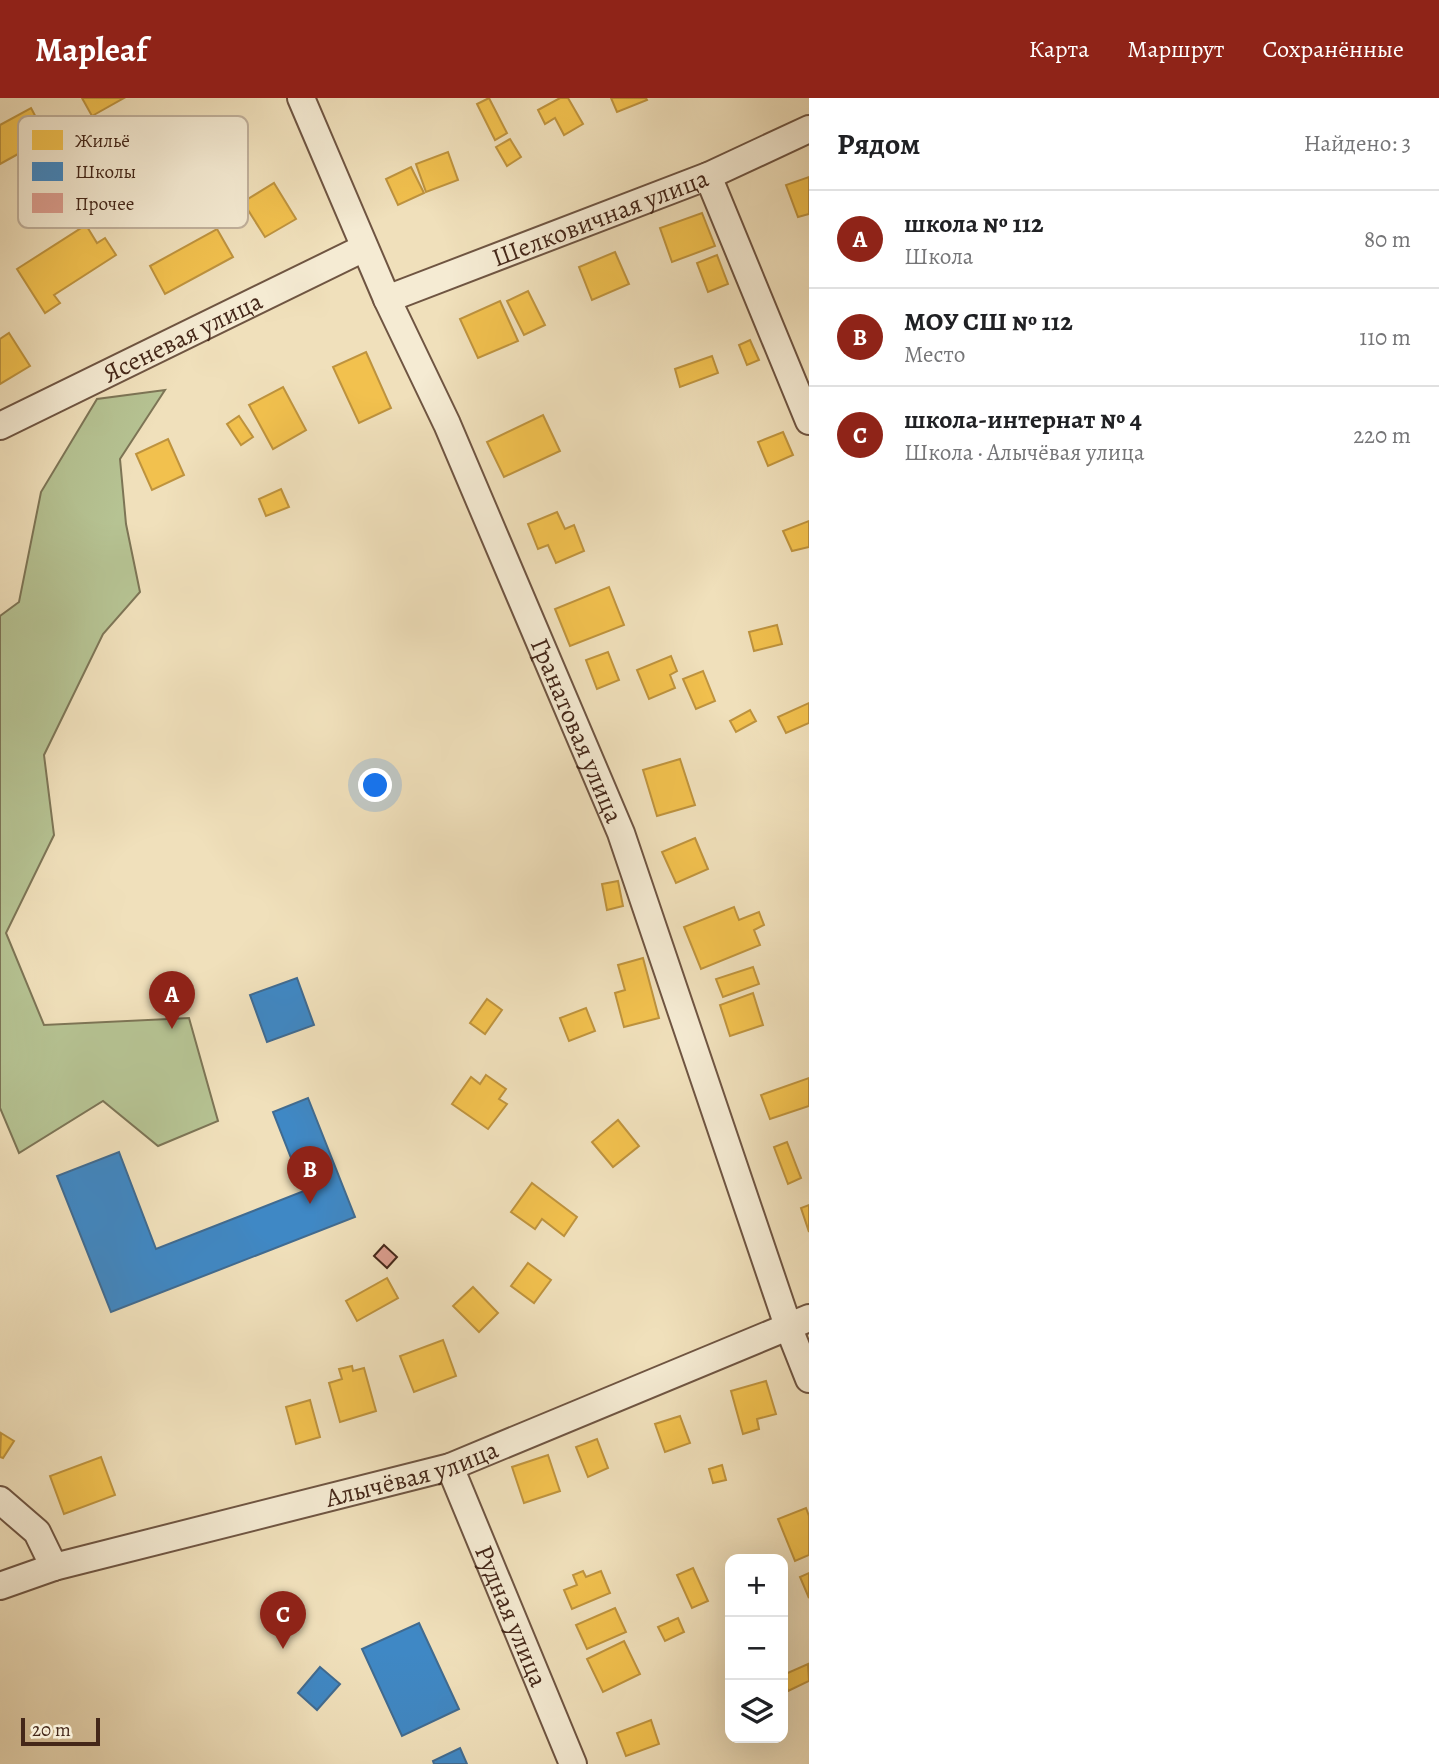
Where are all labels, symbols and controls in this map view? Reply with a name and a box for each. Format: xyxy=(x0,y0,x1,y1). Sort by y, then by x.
text: Mapleaf xyxy=(35,27,147,72)
text: Карта xyxy=(1029,33,1089,65)
text: Маршрут xyxy=(1127,33,1225,65)
text: Сохранённые xyxy=(1263,33,1404,65)
legend xyxy=(18,116,248,228)
text: Рядом xyxy=(837,124,920,164)
text: Жильё xyxy=(75,128,130,154)
text: Найдено: 3 xyxy=(1304,128,1411,159)
text: Школы xyxy=(75,159,136,185)
street label: Шелковичная улица xyxy=(487,160,713,275)
text: Прочее xyxy=(75,191,135,217)
text: школа № 112 xyxy=(904,206,1044,241)
text: A xyxy=(853,224,867,255)
text: 80 m xyxy=(1364,224,1411,255)
text: Школа xyxy=(904,241,973,272)
street label: Ясеневая улица xyxy=(97,283,268,391)
text: МОУ СШ № 112 xyxy=(904,304,1073,339)
text: B xyxy=(853,322,867,353)
text: 110 m xyxy=(1359,322,1411,353)
text: Место xyxy=(904,339,965,370)
text: школа-интернат № 4 xyxy=(904,402,1142,437)
text: C xyxy=(853,420,867,451)
text: 220 m xyxy=(1353,420,1411,451)
text: Школа · Алычёвая улица xyxy=(904,437,1145,468)
street label: Гранатовая улица xyxy=(522,632,632,828)
your location xyxy=(358,768,392,802)
pin: A xyxy=(149,971,195,1029)
pin: B xyxy=(287,1146,333,1204)
street label: Алычёвая улица xyxy=(321,1432,504,1516)
street label: Рудная улица xyxy=(466,1540,556,1692)
map controls xyxy=(725,1554,788,1743)
button: + xyxy=(725,1554,788,1617)
pin: C xyxy=(260,1591,306,1649)
button: − xyxy=(725,1617,788,1680)
button: layers xyxy=(725,1680,788,1743)
scale bar xyxy=(21,1715,100,1747)
text: 20 m xyxy=(32,1717,71,1743)

